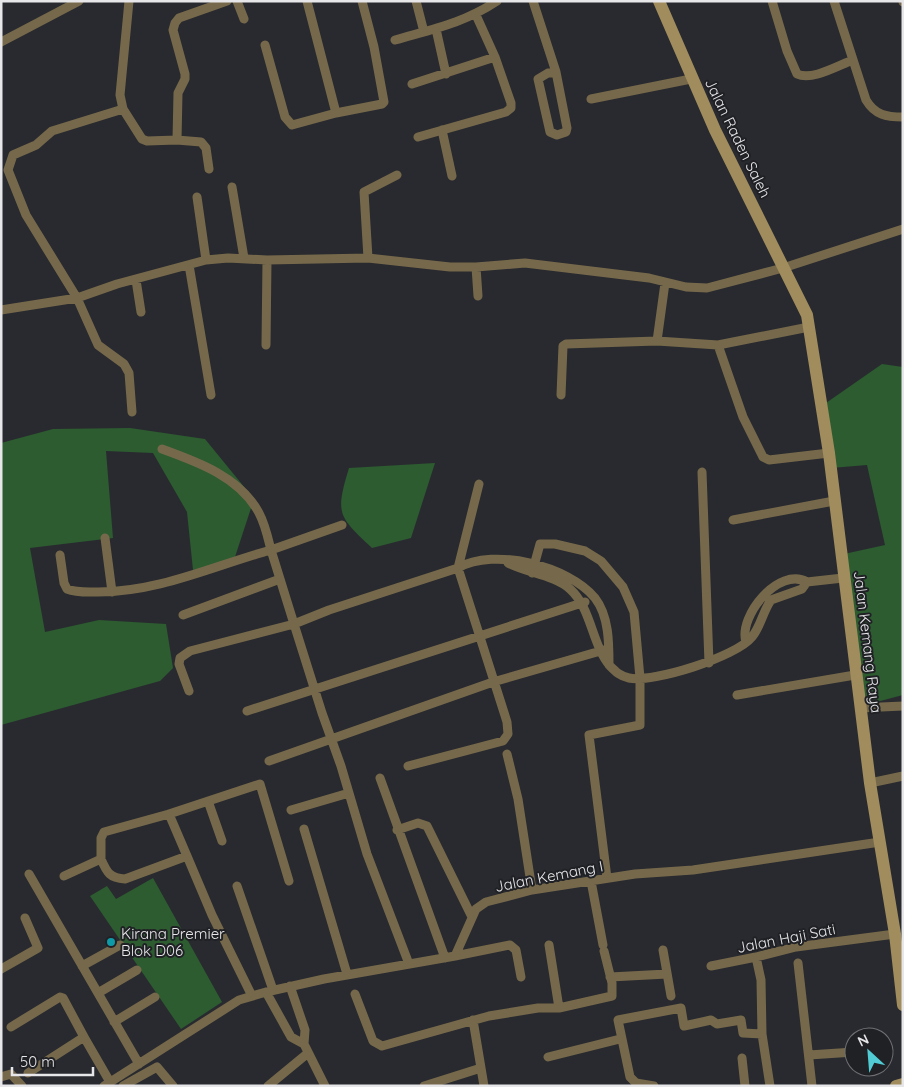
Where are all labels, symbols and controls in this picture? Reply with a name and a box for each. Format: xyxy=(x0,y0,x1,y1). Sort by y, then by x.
street label: Jalan Raden Saleh xyxy=(701,75,775,201)
street label: Jalan Kemang Raya xyxy=(850,570,886,714)
street label: Jalan Kemang I xyxy=(493,856,605,896)
street label: Jalan Haji Sati xyxy=(735,919,837,957)
place label: Kirana Premier Blok D06 xyxy=(121,924,225,960)
marker: Kirana Premier Blok D06 xyxy=(105,936,117,948)
north arrow xyxy=(844,1027,894,1077)
text: N xyxy=(855,1030,872,1051)
scale bar xyxy=(12,1044,94,1076)
text: 50 m xyxy=(20,1052,55,1071)

